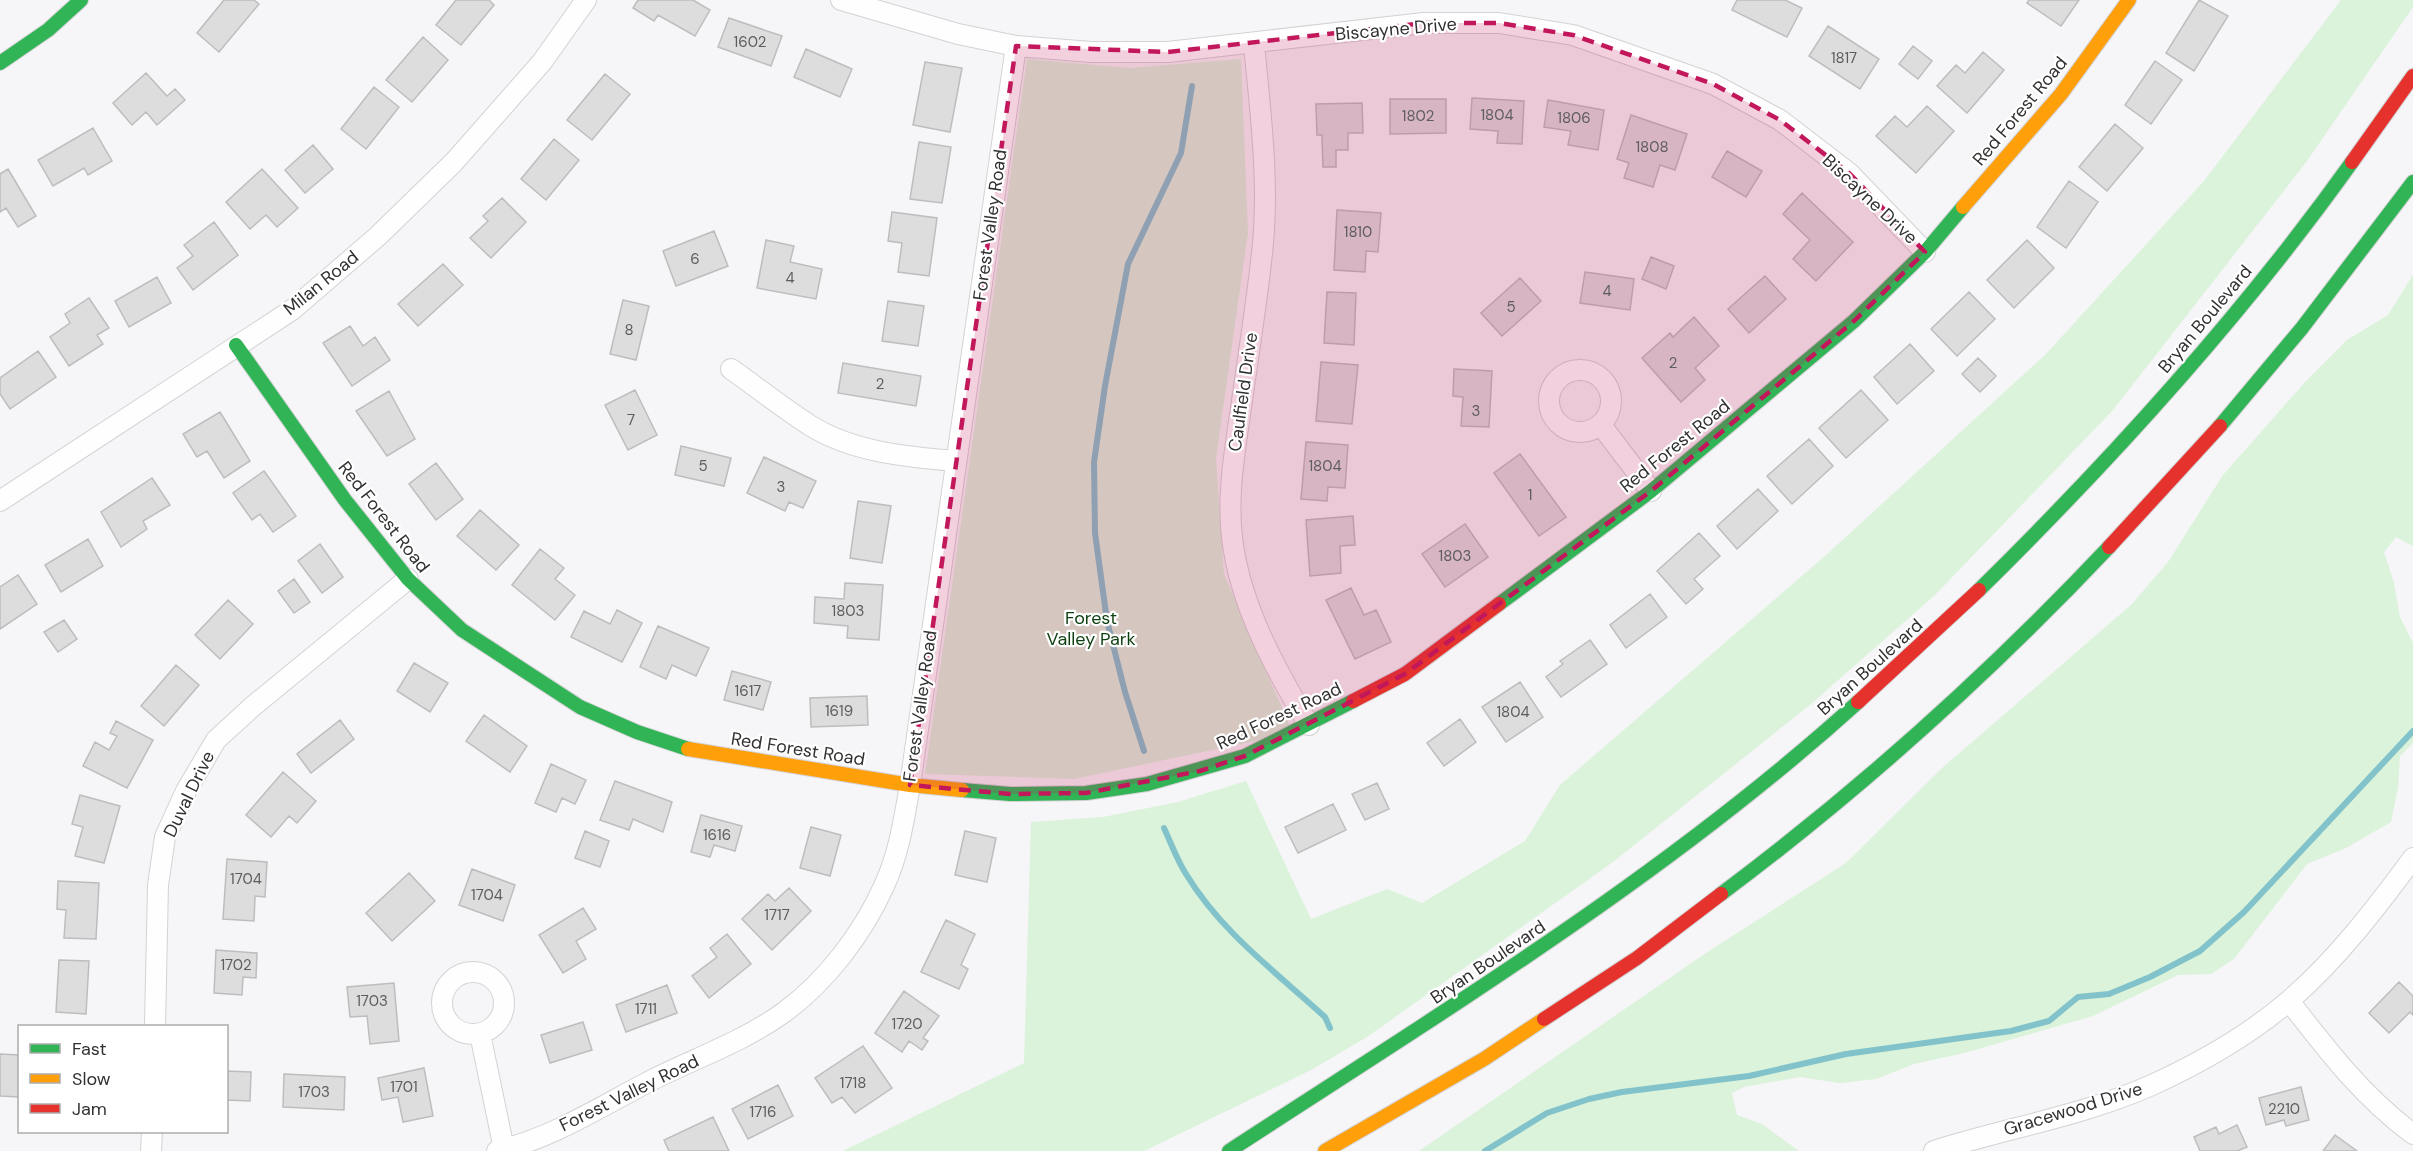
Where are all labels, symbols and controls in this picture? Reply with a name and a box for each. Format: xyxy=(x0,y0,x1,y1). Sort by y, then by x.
street label: Biscayne Drive xyxy=(1334,12,1458,46)
house number: 1602 xyxy=(734,32,766,52)
house number: 1817 xyxy=(1831,48,1857,68)
street label: Red Forest Road xyxy=(1967,51,2073,171)
house number: 1804 xyxy=(1480,105,1514,125)
house number: 1802 xyxy=(1402,106,1434,126)
house number: 1806 xyxy=(1557,108,1591,128)
house number: 1808 xyxy=(1635,137,1669,157)
street label: Forest Valley Road xyxy=(968,148,1012,302)
street label: Biscayne Drive xyxy=(1817,149,1923,249)
house number: 1810 xyxy=(1344,222,1372,242)
street label: Milan Road xyxy=(278,245,364,321)
house number: 6 xyxy=(690,249,700,269)
street label: Bryan Boulevard xyxy=(2153,260,2257,378)
house number: 4 xyxy=(785,268,795,288)
house number: 4 xyxy=(1602,281,1612,301)
house number: 5 xyxy=(1506,297,1516,317)
house number: 8 xyxy=(624,320,634,340)
street label: Caulfield Drive xyxy=(1223,331,1263,453)
house number: 2 xyxy=(1669,353,1677,373)
house number: 2 xyxy=(876,374,884,394)
street label: Red Forest Road xyxy=(1615,394,1735,498)
house number: 3 xyxy=(1472,401,1480,421)
house number: 7 xyxy=(627,410,635,430)
street label: Red Forest Road xyxy=(333,456,435,578)
house number: 5 xyxy=(698,456,708,476)
house number: 1804 xyxy=(1308,456,1342,476)
house number: 3 xyxy=(777,477,785,497)
house number: 1 xyxy=(1528,485,1532,505)
house number: 1803 xyxy=(1439,546,1471,566)
house number: 1803 xyxy=(832,601,864,621)
park label: Forest Valley Park xyxy=(1046,606,1136,651)
street label: Bryan Boulevard xyxy=(1812,613,1928,721)
street label: Forest Valley Road xyxy=(898,629,942,783)
street label: Red Forest Road xyxy=(1213,677,1345,755)
house number: 1617 xyxy=(735,681,761,701)
house number: 1619 xyxy=(825,701,853,721)
house number: 1804 xyxy=(1496,702,1530,722)
street label: Red Forest Road xyxy=(729,727,867,771)
street label: Duval Drive xyxy=(158,747,220,841)
house number: 1616 xyxy=(703,825,731,845)
house number: 1704 xyxy=(230,869,262,889)
house number: 1704 xyxy=(471,885,503,905)
house number: 1717 xyxy=(764,905,790,925)
street label: Bryan Boulevard xyxy=(1426,915,1550,1009)
house number: 1702 xyxy=(220,955,252,975)
house number: 1703 xyxy=(356,991,388,1011)
house number: 1711 xyxy=(635,999,657,1019)
house number: 1720 xyxy=(891,1014,923,1034)
legend xyxy=(18,1025,228,1133)
text: Fast xyxy=(72,1037,107,1061)
street label: Forest Valley Road xyxy=(555,1049,703,1137)
text: Slow xyxy=(72,1067,111,1091)
house number: 1718 xyxy=(840,1073,866,1093)
house number: 1701 xyxy=(390,1077,418,1097)
street label: Gracewood Drive xyxy=(2001,1077,2145,1141)
house number: 1703 xyxy=(298,1082,330,1102)
text: Jam xyxy=(72,1097,107,1121)
house number: 2210 xyxy=(2268,1099,2300,1119)
house number: 1716 xyxy=(750,1102,776,1122)

